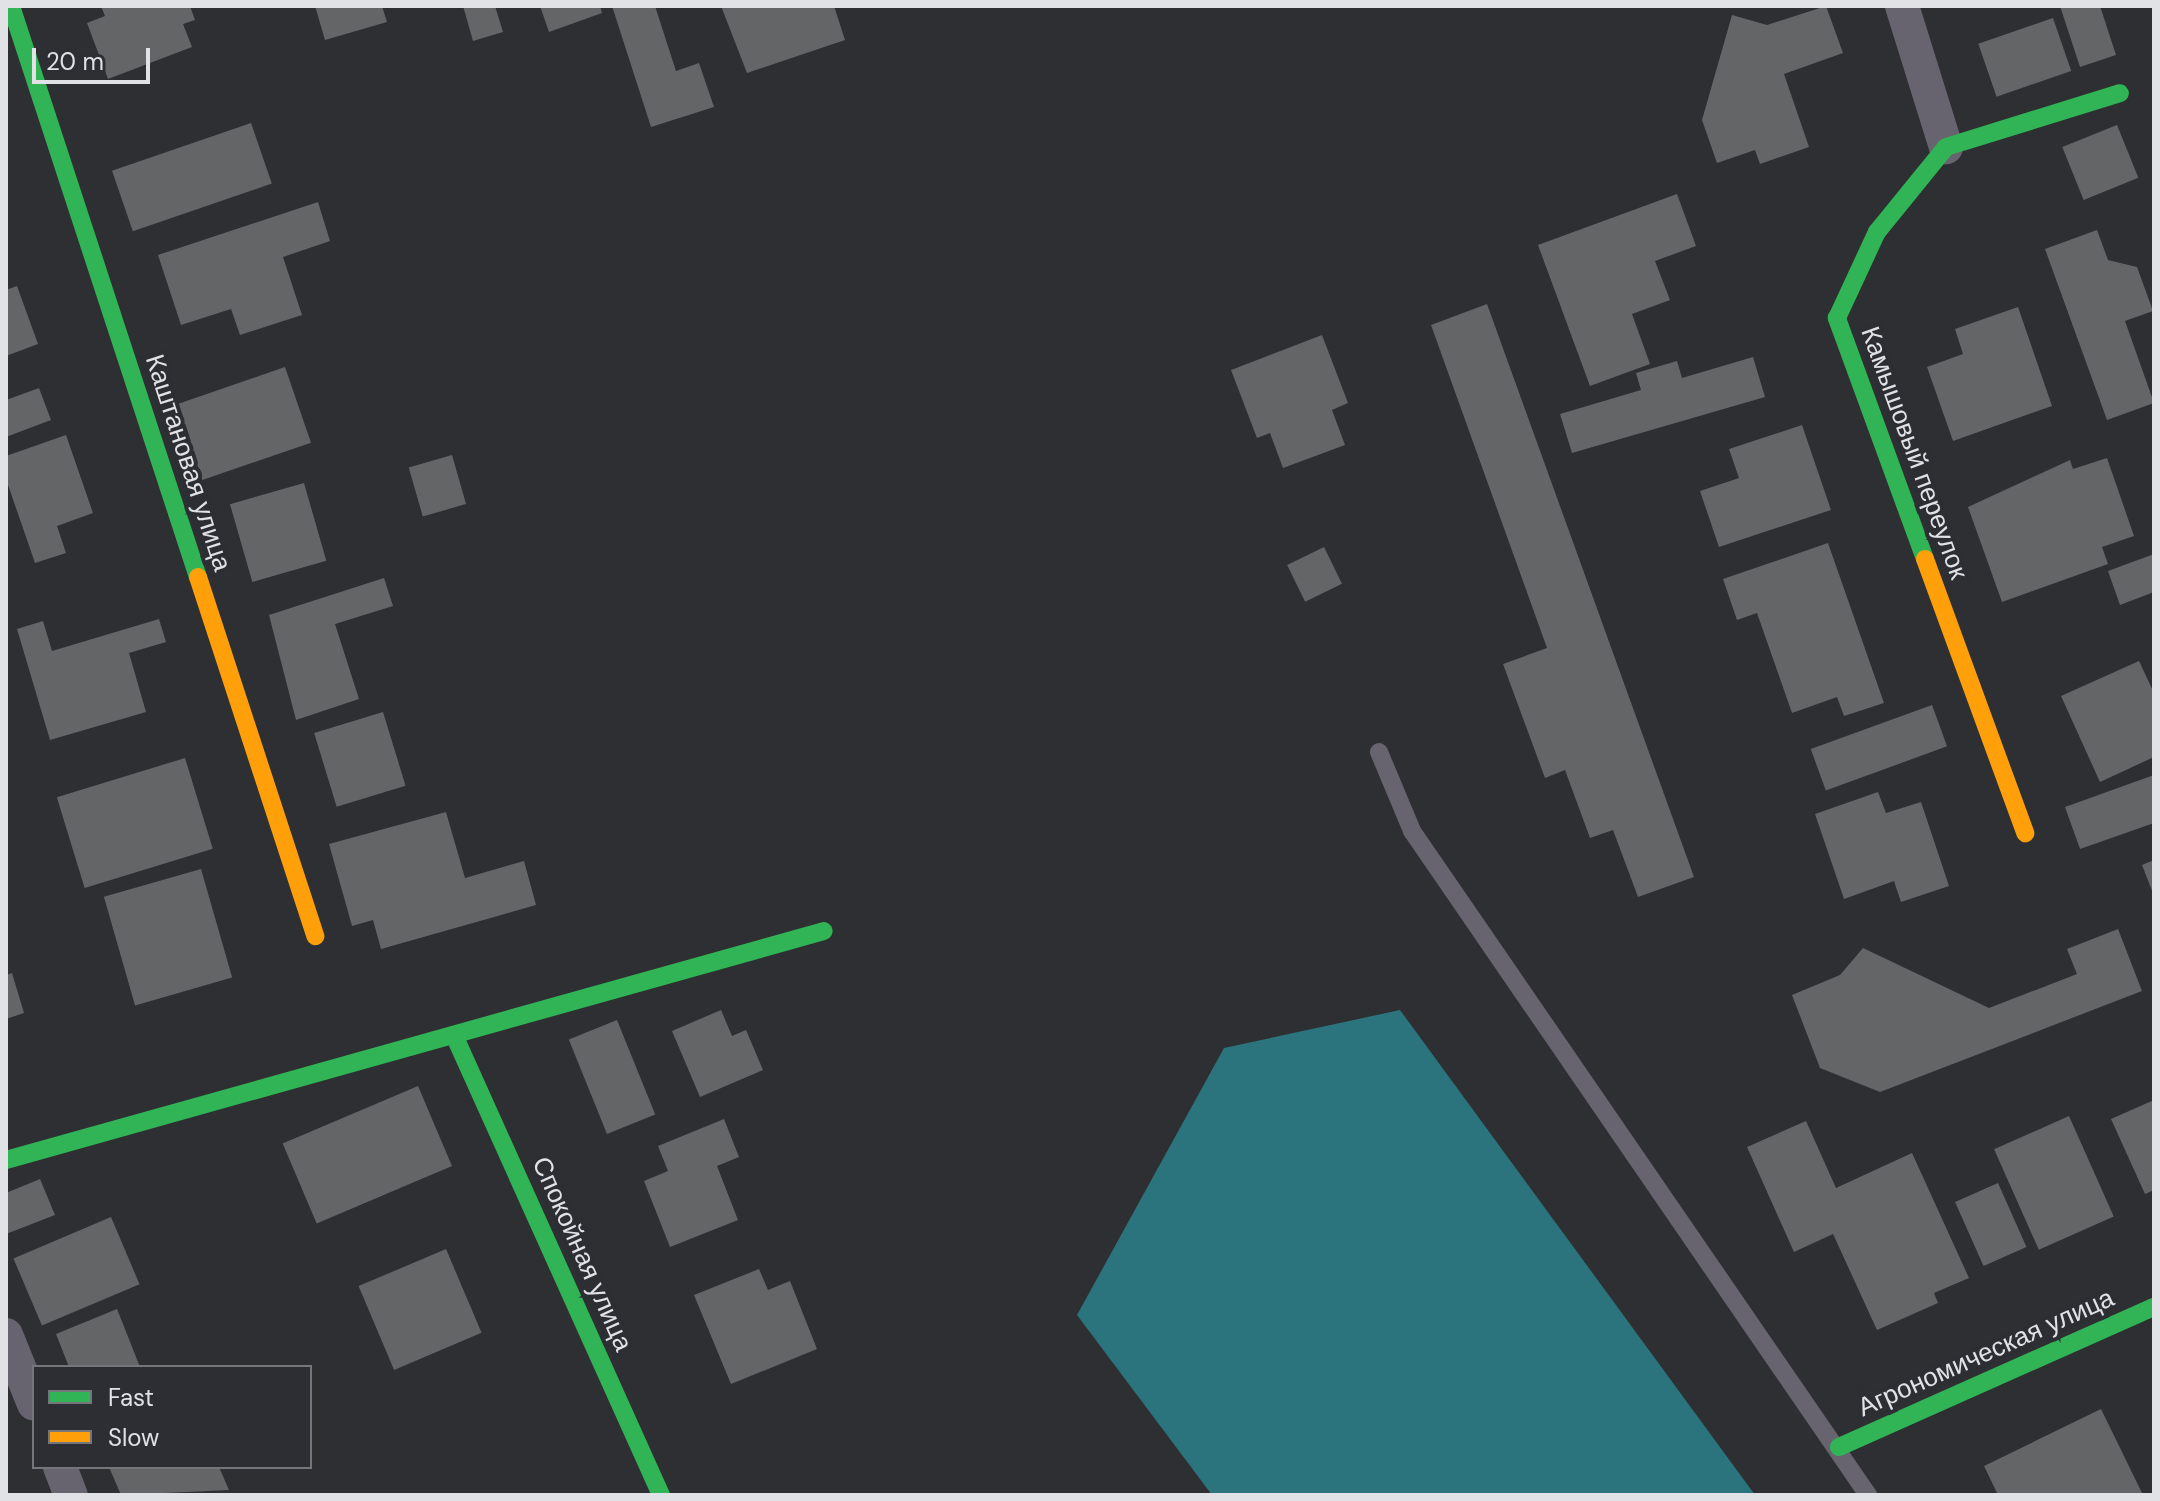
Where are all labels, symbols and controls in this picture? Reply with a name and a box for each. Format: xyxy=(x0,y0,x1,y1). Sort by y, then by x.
scale bar xyxy=(36,32,154,82)
text: 20 m xyxy=(46,46,104,77)
street label: Камышовый переулок xyxy=(1854,323,1974,583)
street label: Каштановая улица xyxy=(138,351,238,575)
street label: Спокойная улица xyxy=(525,1152,639,1356)
street label: Агрономическая улица xyxy=(1853,1282,2119,1424)
legend xyxy=(32,1365,312,1469)
text: Fast xyxy=(108,1382,154,1413)
text: Slow xyxy=(108,1422,159,1453)

